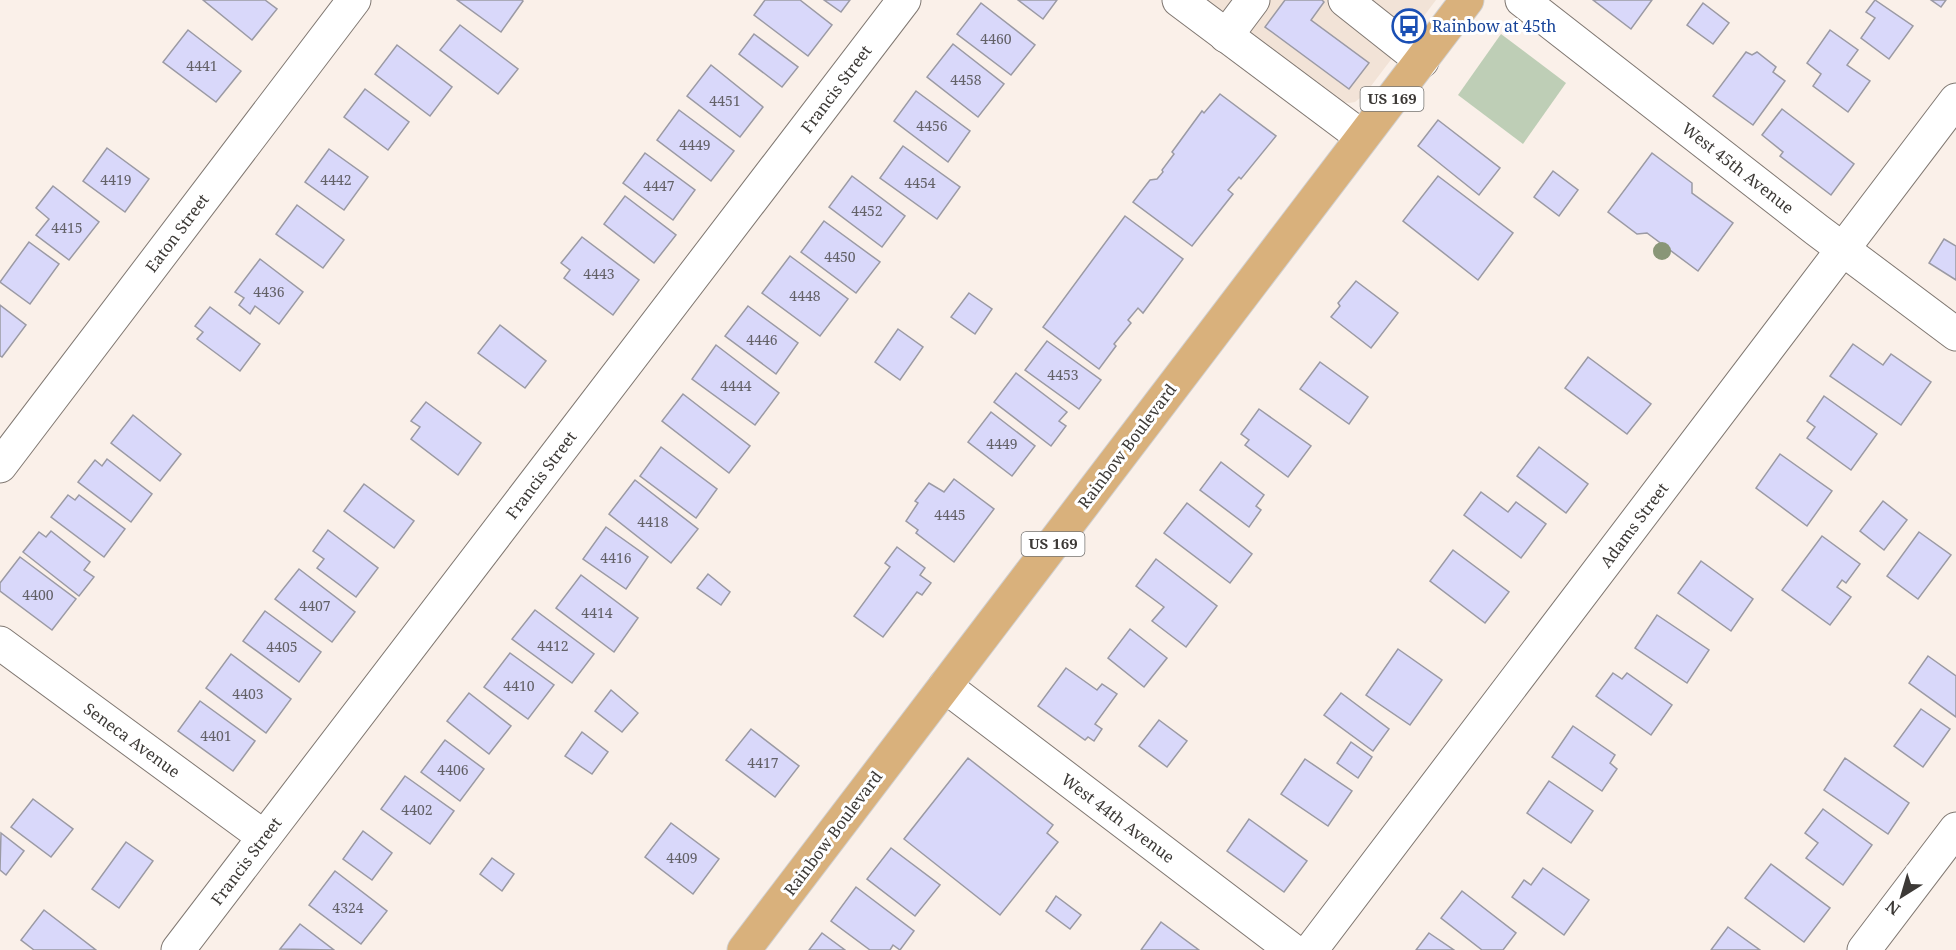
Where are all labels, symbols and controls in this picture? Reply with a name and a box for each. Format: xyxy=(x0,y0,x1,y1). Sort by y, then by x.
bus stop icon: Rainbow at 45th xyxy=(1391,8,1427,44)
place label: Rainbow at 45th xyxy=(1432,15,1556,37)
house number: 4460 xyxy=(980,29,1012,48)
street label: Francis Street xyxy=(796,40,877,138)
house number: 4441 xyxy=(186,56,218,75)
house number: 4458 xyxy=(950,70,982,89)
road number: US 169 xyxy=(1360,87,1424,111)
house number: 4451 xyxy=(709,91,741,110)
house number: 4456 xyxy=(916,116,948,135)
street label: West 45th Avenue xyxy=(1677,117,1799,219)
house number: 4449 xyxy=(679,135,711,154)
house number: 4419 xyxy=(100,170,132,189)
house number: 4442 xyxy=(320,170,352,189)
house number: 4454 xyxy=(904,173,936,192)
house number: 4447 xyxy=(643,176,675,195)
street label: Eaton Street xyxy=(140,189,214,277)
house number: 4452 xyxy=(851,201,883,220)
house number: 4415 xyxy=(51,218,83,237)
house number: 4450 xyxy=(824,247,856,266)
house number: 4443 xyxy=(583,264,615,283)
house number: 4436 xyxy=(253,282,285,301)
house number: 4448 xyxy=(789,286,821,305)
house number: 4446 xyxy=(746,330,778,349)
house number: 4453 xyxy=(1047,365,1079,384)
house number: 4444 xyxy=(720,376,752,395)
street label: Rainbow Boulevard xyxy=(1073,379,1181,513)
street label: Francis Street xyxy=(501,426,582,524)
house number: 4449 xyxy=(986,434,1018,453)
street label: Adams Street xyxy=(1595,478,1673,572)
house number: 4445 xyxy=(934,505,966,524)
house number: 4418 xyxy=(637,512,669,531)
road number: US 169 xyxy=(1022,532,1084,556)
house number: 4416 xyxy=(600,548,632,567)
house number: 4400 xyxy=(22,585,54,604)
house number: 4407 xyxy=(299,596,331,615)
house number: 4414 xyxy=(581,603,613,622)
house number: 4412 xyxy=(537,636,569,655)
house number: 4405 xyxy=(266,637,298,656)
house number: 4410 xyxy=(503,676,535,695)
house number: 4403 xyxy=(232,684,264,703)
street label: Seneca Avenue xyxy=(79,697,185,783)
house number: 4401 xyxy=(200,726,232,745)
house number: 4417 xyxy=(747,753,779,772)
house number: 4406 xyxy=(437,760,469,779)
street label: Rainbow Boulevard xyxy=(779,766,887,900)
street label: West 44th Avenue xyxy=(1057,768,1179,868)
house number: 4402 xyxy=(401,800,433,819)
street label: Francis Street xyxy=(206,812,287,910)
house number: 4409 xyxy=(666,848,698,867)
north arrow xyxy=(1872,866,1932,926)
text: N xyxy=(1881,895,1905,921)
house number: 4324 xyxy=(332,898,364,917)

